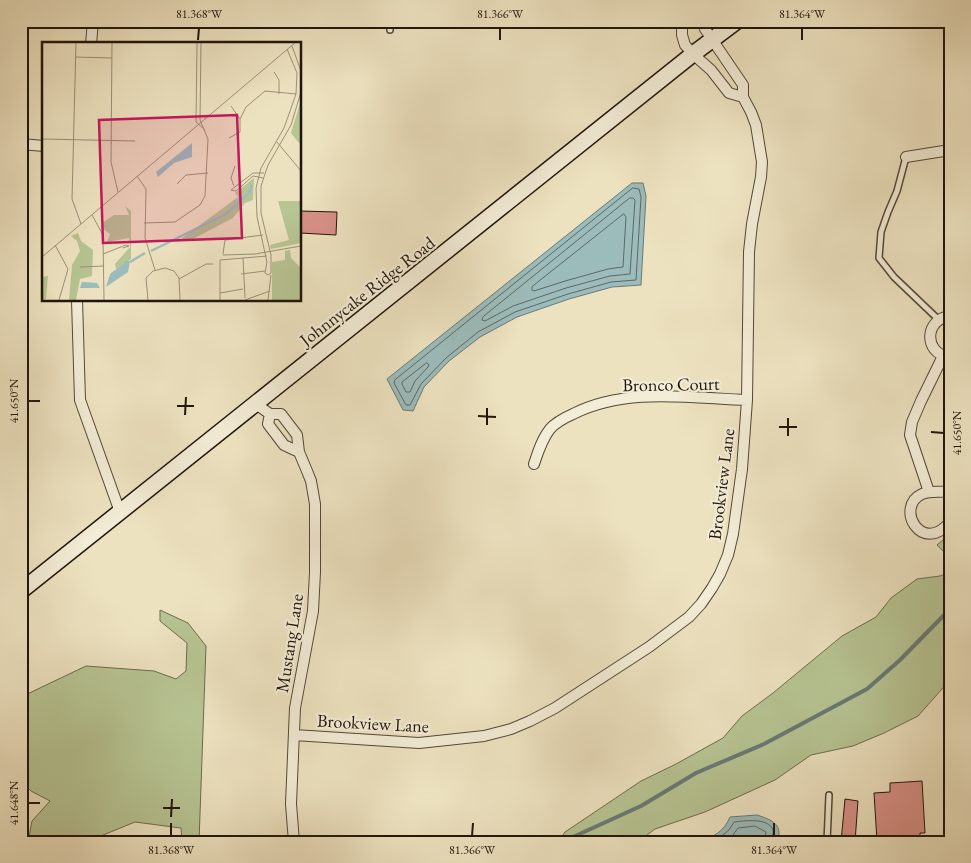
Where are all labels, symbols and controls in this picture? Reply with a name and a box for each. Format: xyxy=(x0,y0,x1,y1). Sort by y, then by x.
text: 81.368°W xyxy=(176,6,223,22)
text: 81.366°W xyxy=(477,6,524,22)
text: 81.364°W xyxy=(779,6,826,22)
inset map xyxy=(42,42,301,301)
street label: Johnnycake Ridge Road xyxy=(293,230,440,352)
street label: Bronco Court xyxy=(622,372,720,396)
text: 41.650°N xyxy=(6,378,22,423)
text: 41.650°N xyxy=(949,410,965,455)
street label: Brookview Lane xyxy=(703,427,739,541)
street label: Mustang Lane xyxy=(270,592,308,694)
street label: Brookview Lane xyxy=(316,709,430,737)
text: 41.648°N xyxy=(6,780,22,825)
text: 81.368°W xyxy=(148,842,195,858)
text: 81.366°W xyxy=(449,842,496,858)
text: 81.364°W xyxy=(751,842,798,858)

